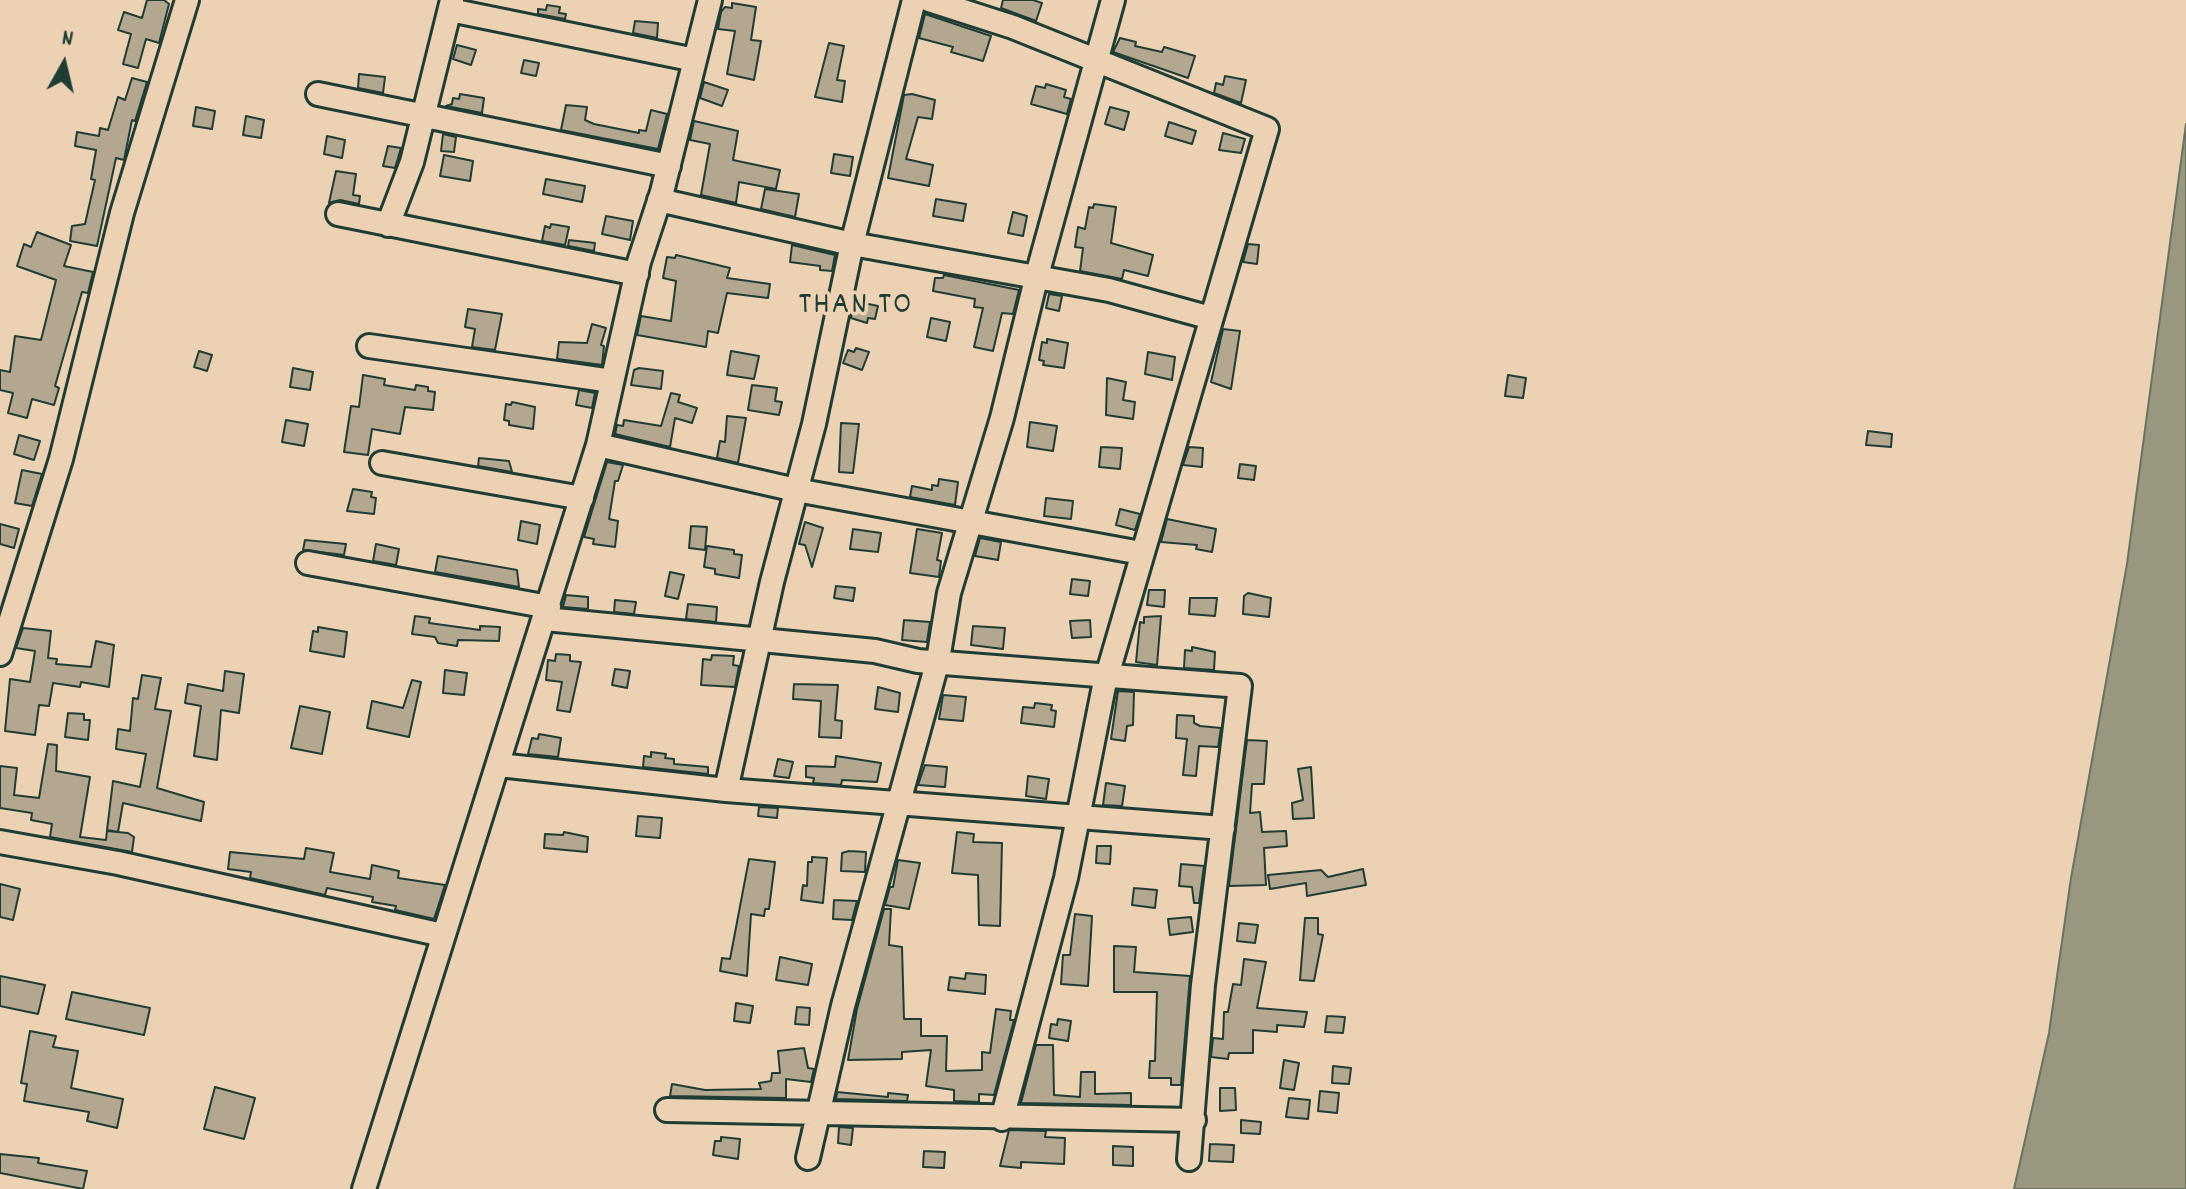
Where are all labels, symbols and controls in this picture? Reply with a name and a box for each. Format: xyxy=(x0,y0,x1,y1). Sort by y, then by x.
north arrow xyxy=(24,24,104,104)
text: N xyxy=(60,24,75,56)
district label: THAN TO xyxy=(799,289,913,327)

